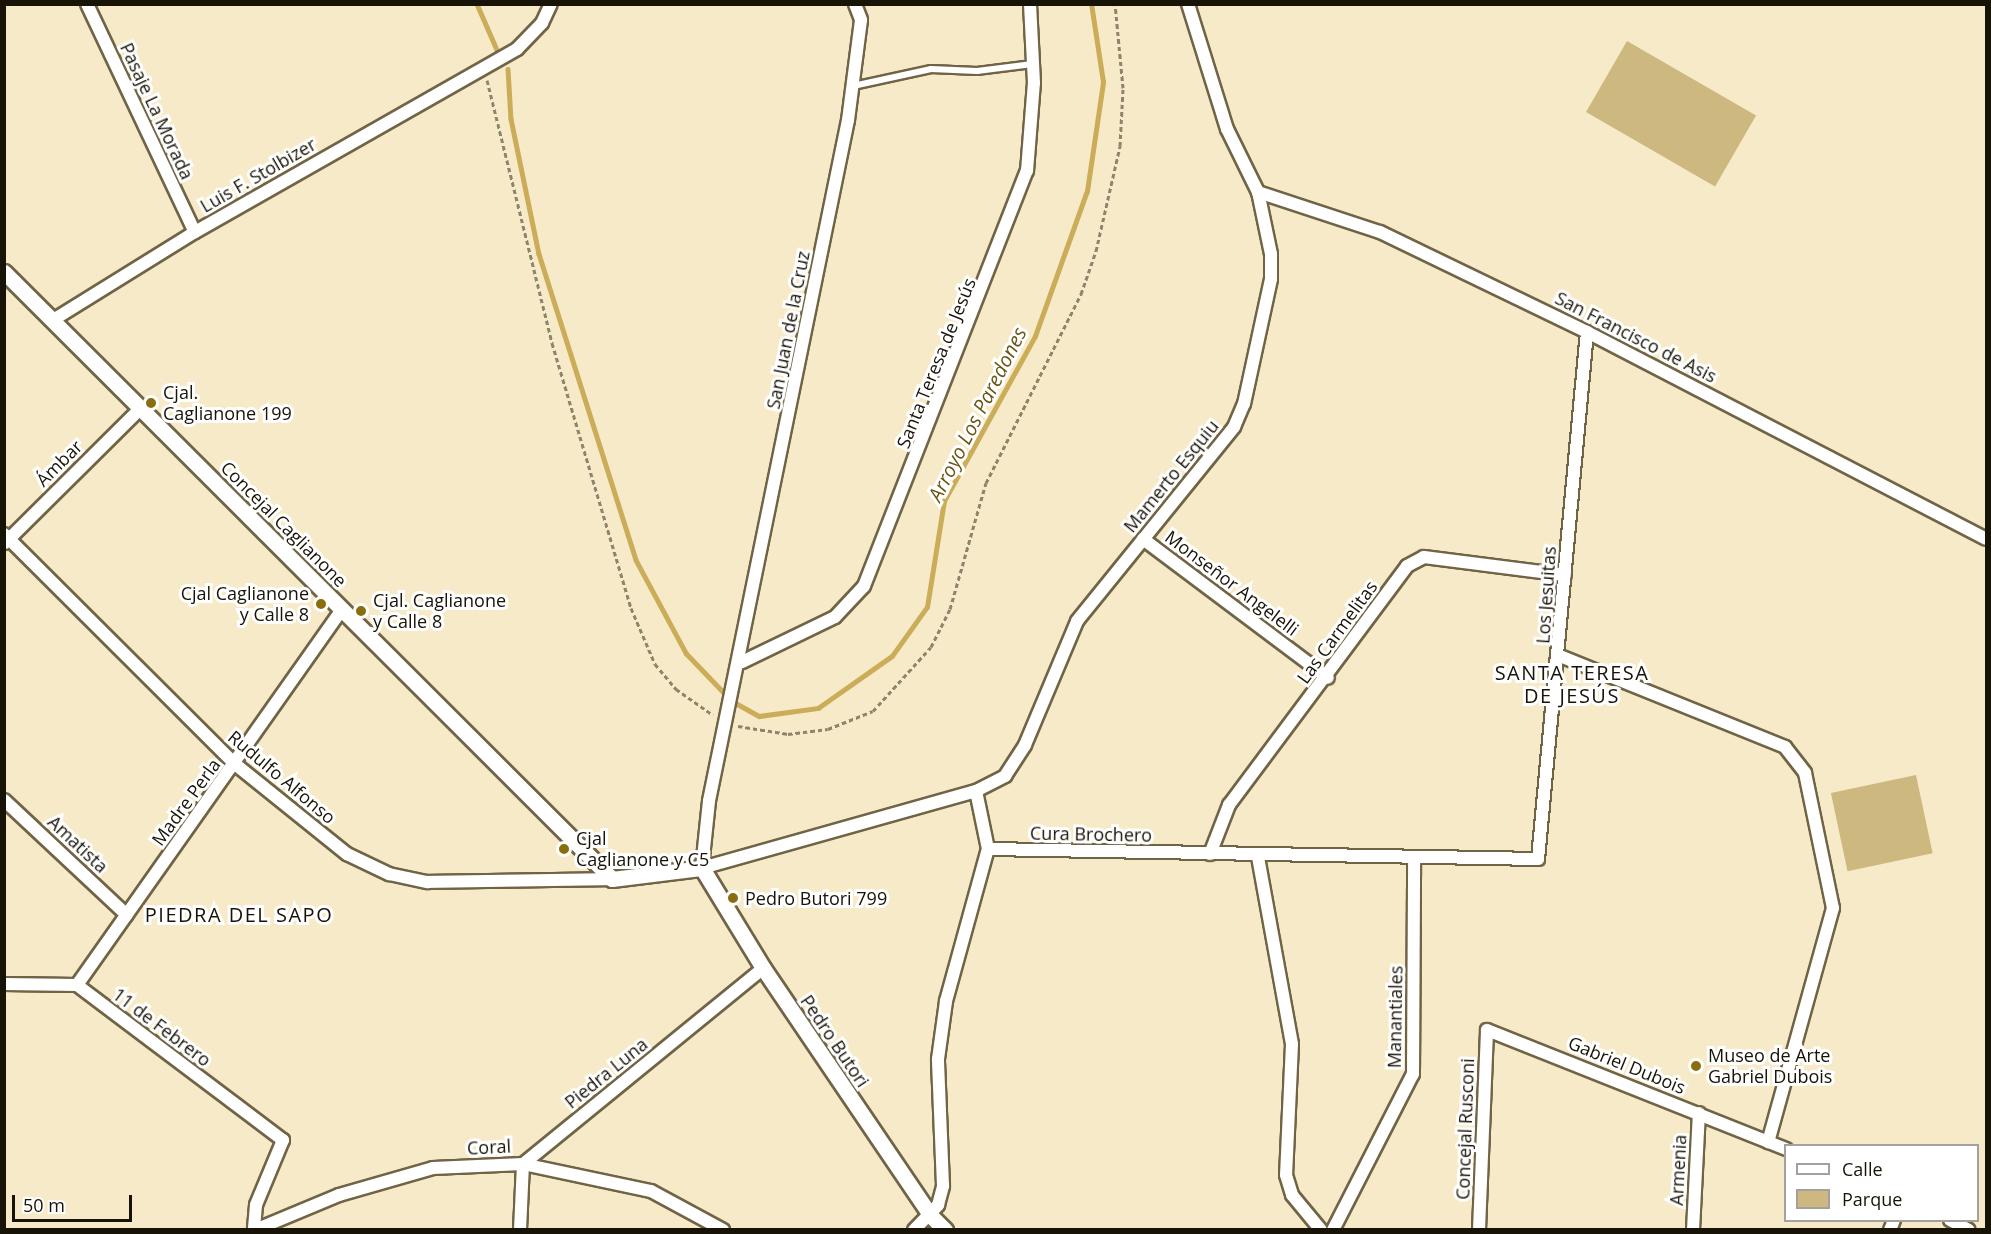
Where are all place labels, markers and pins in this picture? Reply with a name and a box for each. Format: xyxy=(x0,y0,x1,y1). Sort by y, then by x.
place label: Cjal. Caglianone 199 xyxy=(163,382,292,424)
marker: Cjal. Caglianone 199 xyxy=(144,396,158,410)
place label: Cjal Caglianone y Calle 8 xyxy=(181,583,309,626)
place label: Cjal. Caglianone y Calle 8 xyxy=(373,590,506,632)
marker: Cjal Caglianone y Calle 8 xyxy=(314,597,328,611)
marker: Cjal. Caglianone y Calle 8 xyxy=(354,604,368,618)
place label: Cjal Caglianone y C5 xyxy=(576,828,709,870)
marker: Cjal Caglianone y C5 xyxy=(557,842,571,856)
place label: Pedro Butori 799 xyxy=(745,887,887,909)
marker: Pedro Butori 799 xyxy=(726,891,740,905)
place label: Museo de Arte Gabriel Dubois xyxy=(1708,1045,1832,1088)
marker: Museo de Arte Gabriel Dubois xyxy=(1689,1059,1703,1073)

